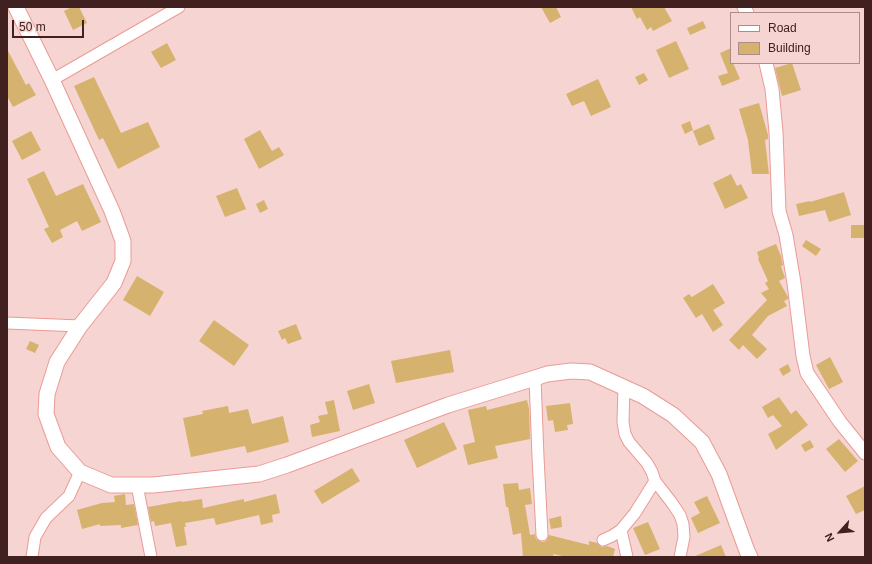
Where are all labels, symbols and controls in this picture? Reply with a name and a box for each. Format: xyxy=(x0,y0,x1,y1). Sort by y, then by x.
scale bar xyxy=(14,12,86,38)
legend xyxy=(730,12,860,64)
text: 50 m xyxy=(19,20,46,34)
text: Road xyxy=(768,21,797,35)
text: Building xyxy=(768,41,811,55)
north arrow xyxy=(820,512,860,552)
text: N xyxy=(822,531,836,544)

